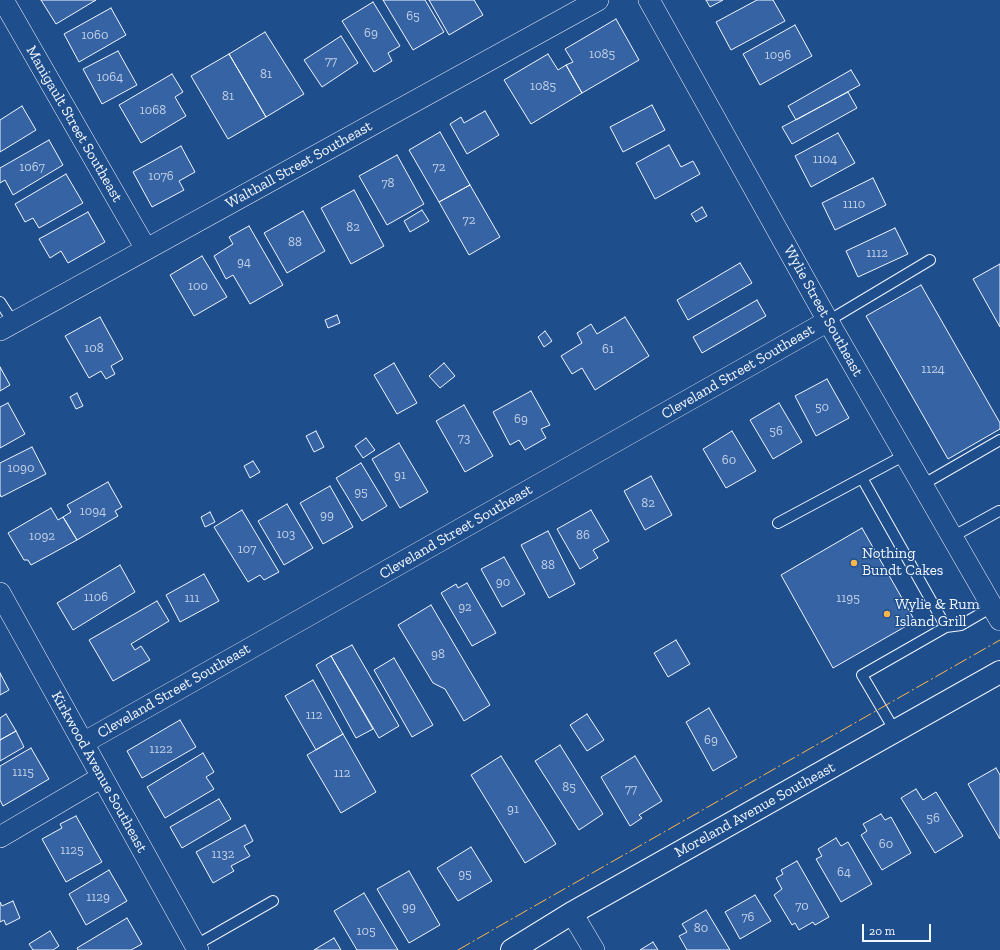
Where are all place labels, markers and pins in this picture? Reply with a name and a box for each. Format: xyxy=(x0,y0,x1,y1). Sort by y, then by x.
place label: Nothing Bundt Cakes xyxy=(862,545,943,580)
marker: Nothing Bundt Cakes xyxy=(849,558,859,568)
place label: Wylie & Rum Island Grill xyxy=(895,596,980,631)
marker: Wylie & Rum Island Grill xyxy=(882,609,892,619)

